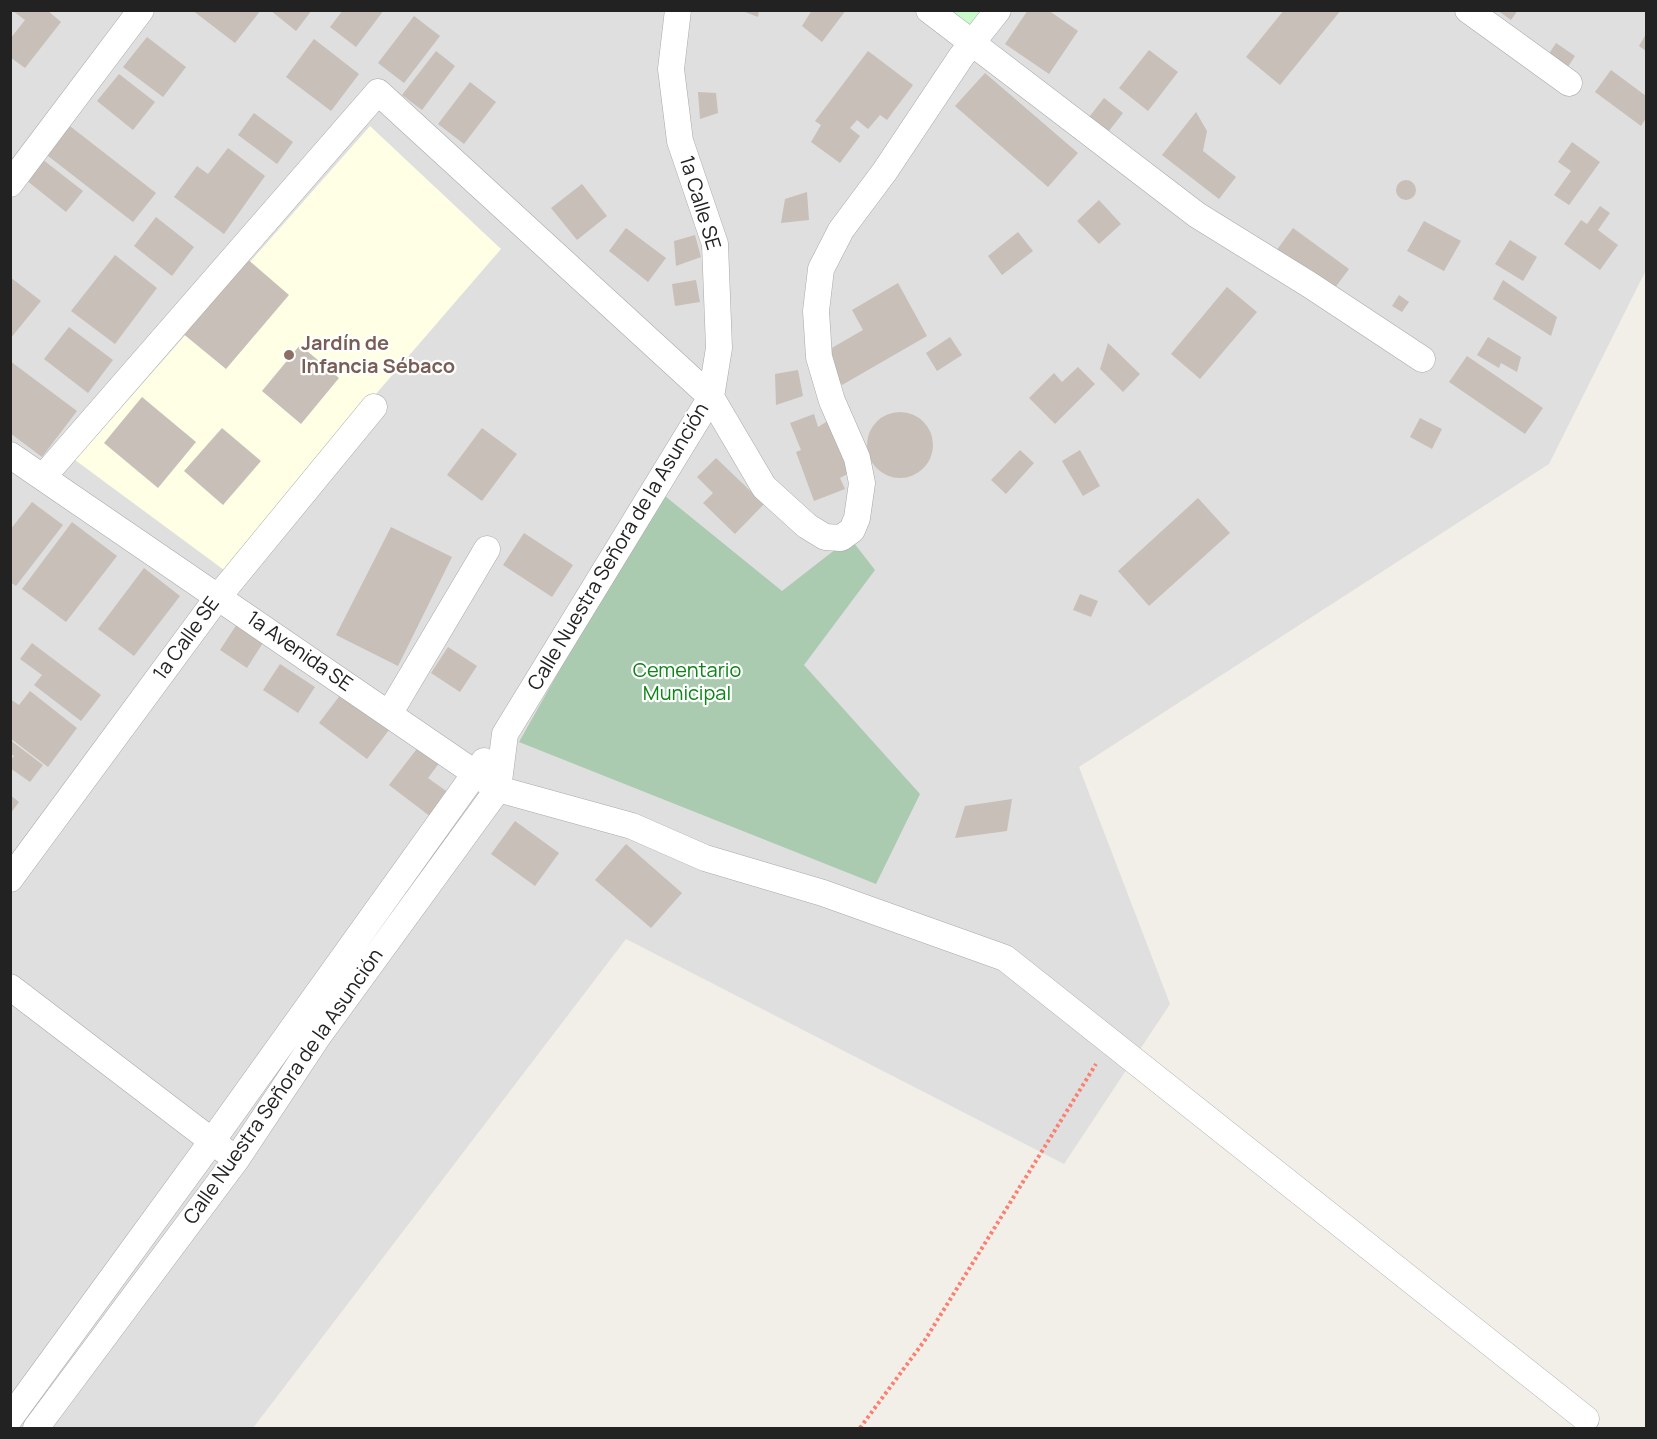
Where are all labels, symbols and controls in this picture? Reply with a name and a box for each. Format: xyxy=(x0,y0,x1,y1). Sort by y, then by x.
street label: 1a Calle SE xyxy=(673,153,725,253)
place label: Jardín de Infancia Sébaco xyxy=(301,332,455,379)
marker: Jardín de Infancia Sébaco xyxy=(282,348,296,362)
street label: Calle Nuestra Señora de la Asunción xyxy=(523,399,715,695)
street label: 1a Calle SE xyxy=(149,593,225,685)
street label: 1a Avenida SE xyxy=(242,607,356,697)
park label: Cementario Municipal xyxy=(633,659,741,706)
street label: Calle Nuestra Señora de la Asunción xyxy=(179,944,389,1230)

